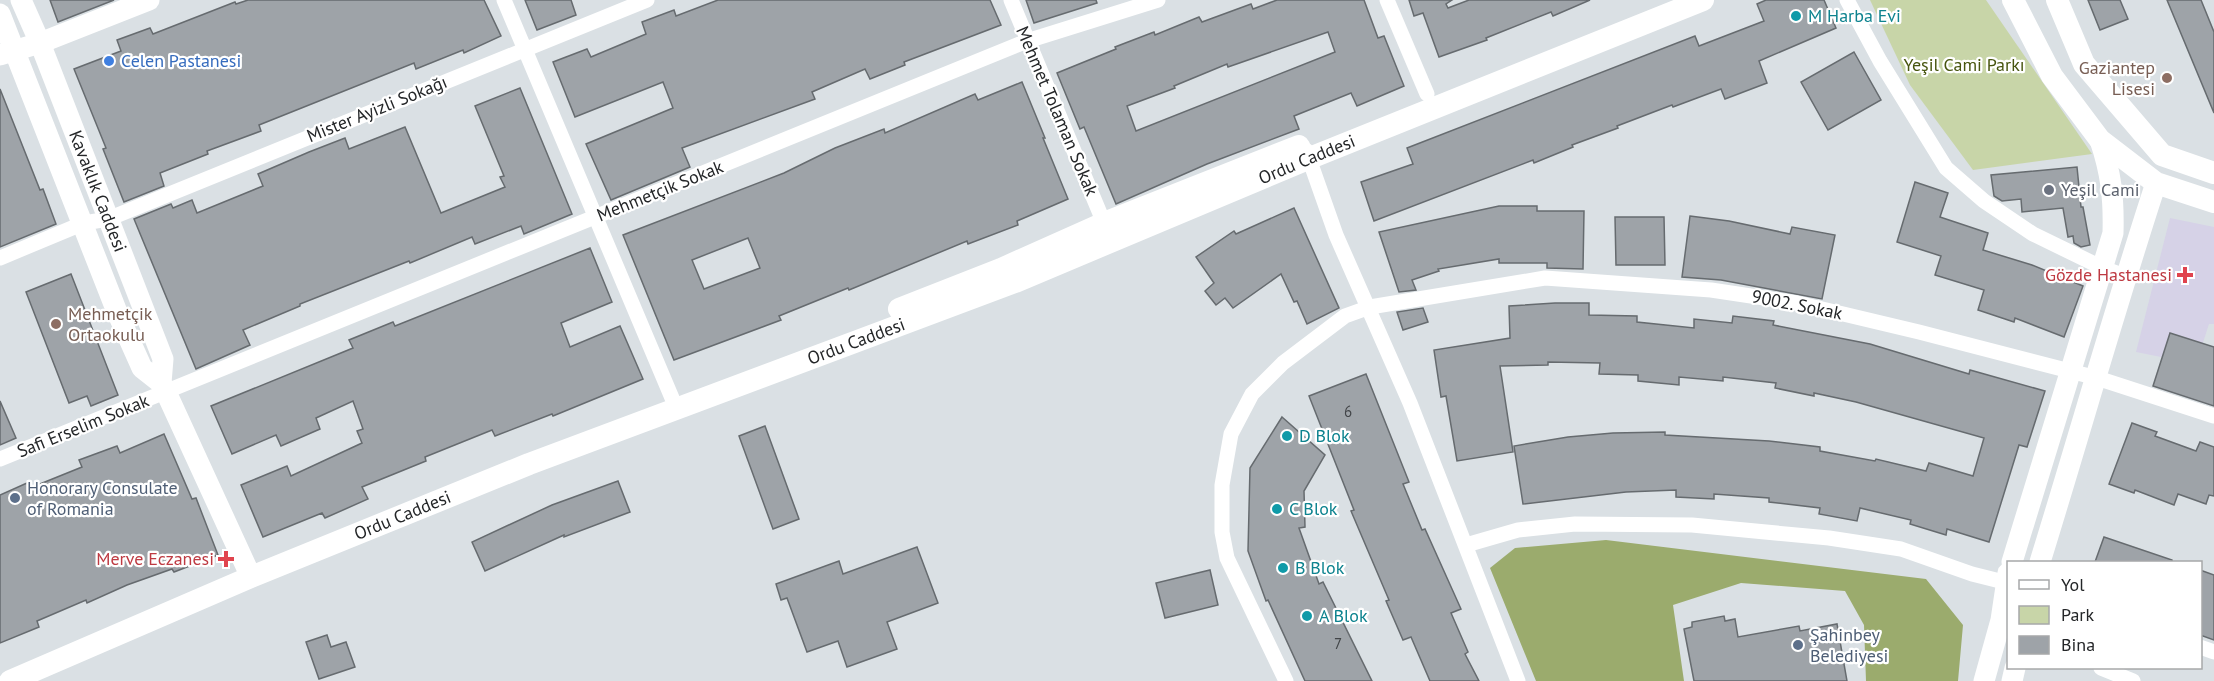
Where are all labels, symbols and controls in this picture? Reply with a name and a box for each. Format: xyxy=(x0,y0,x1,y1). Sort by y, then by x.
place label: M Harba Evi xyxy=(1808,4,1901,27)
marker: M Harba Evi xyxy=(1789,9,1803,23)
street label: Mehmet Tolaman Sokak xyxy=(1011,22,1104,200)
place label: Celen Pastanesi xyxy=(121,49,241,72)
park label: Yeşil Cami Parkı xyxy=(1903,53,2025,76)
marker: Celen Pastanesi xyxy=(102,54,116,68)
place label: Gaziantep Lisesi xyxy=(2079,56,2155,100)
street label: Mister Ayizli Sokağı xyxy=(303,70,450,147)
marker: Gaziantep Lisesi xyxy=(2160,71,2174,85)
street label: Kavaklık Caddesi xyxy=(64,127,132,255)
street label: Ordu Caddesi xyxy=(1255,129,1358,189)
street label: Mehmetçik Sokak xyxy=(593,155,727,226)
place label: Yeşil Cami xyxy=(2061,178,2139,201)
marker: Yeşil Cami xyxy=(2042,183,2056,197)
place label: Gözde Hastanesi xyxy=(2045,263,2172,286)
marker: Gözde Hastanesi xyxy=(2176,266,2194,284)
street label: 9002. Sokak xyxy=(1750,284,1845,325)
place label: Mehmetçik Ortaokulu xyxy=(68,302,153,346)
street label: Ordu Caddesi xyxy=(804,312,908,370)
marker: Mehmetçik Ortaokulu xyxy=(49,317,63,331)
street label: Safi Erselim Sokak xyxy=(13,388,153,462)
house number: 6 xyxy=(1344,402,1352,421)
place label: D Blok xyxy=(1299,424,1350,447)
marker: D Blok xyxy=(1280,429,1294,443)
place label: Honorary Consulate of Romania xyxy=(27,476,178,520)
street label: Ordu Caddesi xyxy=(350,485,454,545)
marker: Honorary Consulate of Romania xyxy=(8,491,22,505)
place label: C Blok xyxy=(1289,497,1338,520)
marker: C Blok xyxy=(1270,502,1284,516)
place label: Merve Eczanesi xyxy=(96,547,214,570)
marker: Merve Eczanesi xyxy=(219,552,233,566)
place label: B Blok xyxy=(1295,556,1345,579)
marker: B Blok xyxy=(1276,561,1290,575)
legend xyxy=(2007,561,2202,669)
text: Yol xyxy=(2061,573,2085,596)
text: Park xyxy=(2061,603,2094,626)
place label: A Blok xyxy=(1319,604,1368,627)
marker: A Blok xyxy=(1300,609,1314,623)
place label: Şahinbey Belediyesi xyxy=(1810,623,1888,667)
text: Bina xyxy=(2061,633,2095,656)
house number: 7 xyxy=(1334,634,1342,653)
marker: Şahinbey Belediyesi xyxy=(1791,638,1805,652)

